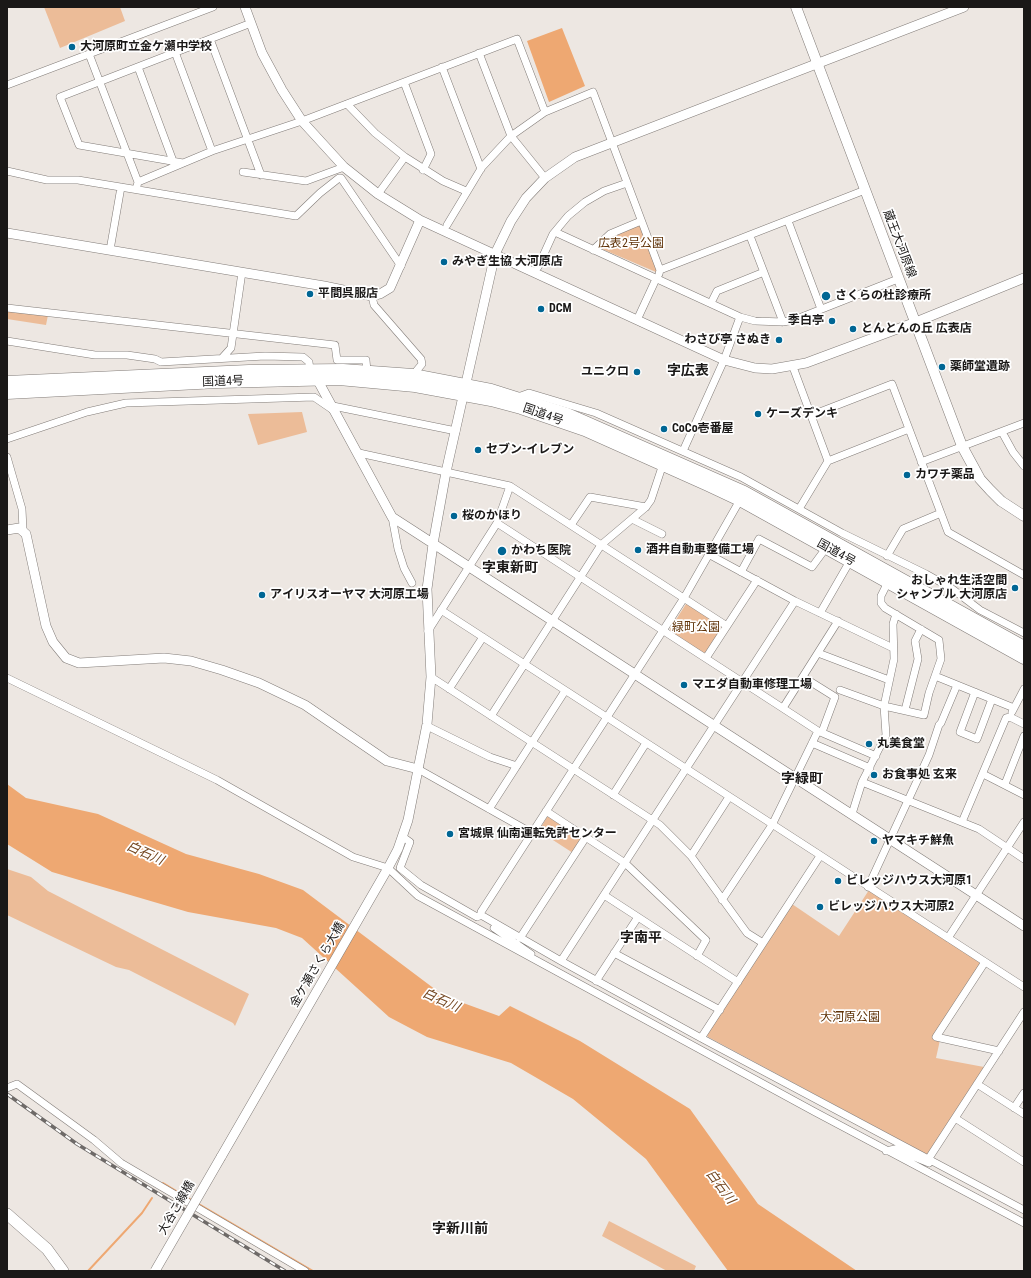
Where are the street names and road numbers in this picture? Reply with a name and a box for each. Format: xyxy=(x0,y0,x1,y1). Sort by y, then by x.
street label: 蔵王大河原線 xyxy=(879,208,919,280)
street label: 国道4号 xyxy=(202,374,244,390)
street label: 国道4号 xyxy=(521,401,565,429)
street label: 国道4号 xyxy=(814,537,858,569)
street label: 金ケ瀬さくら大橋 xyxy=(288,920,348,1010)
street label: 大谷こ線橋 xyxy=(156,1178,198,1238)

